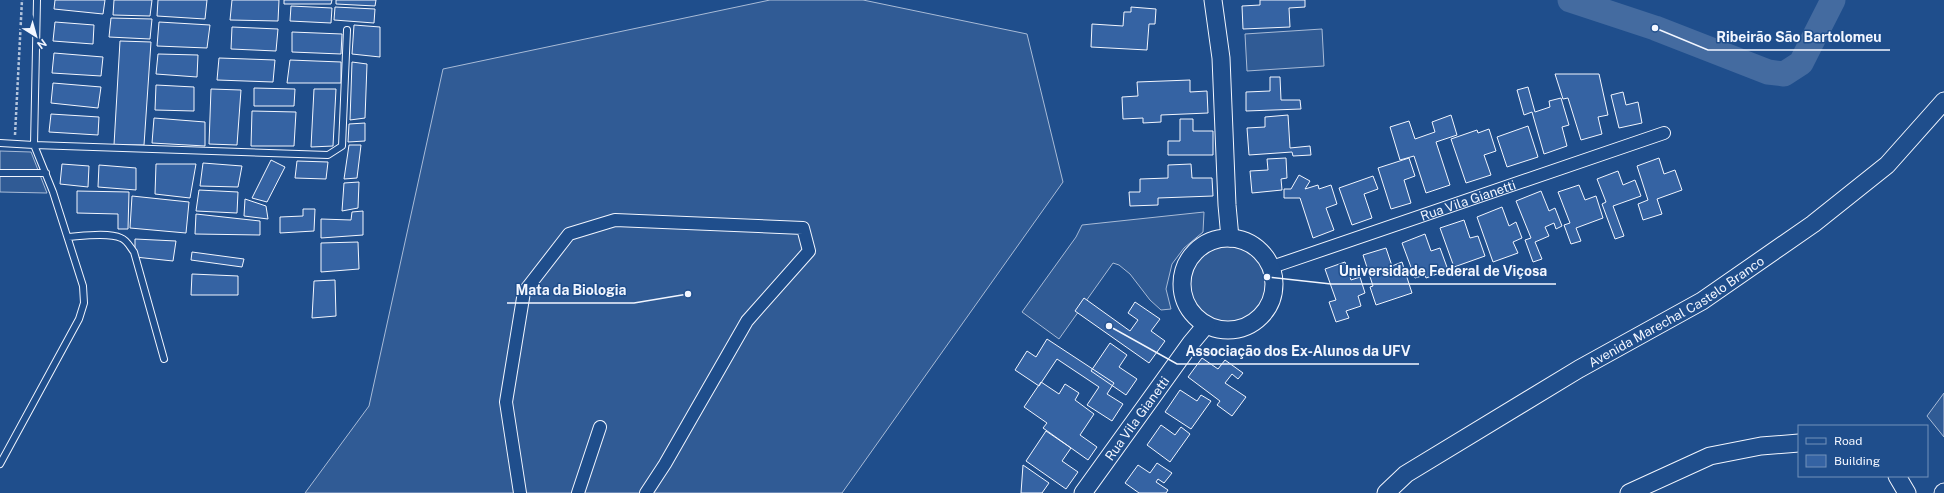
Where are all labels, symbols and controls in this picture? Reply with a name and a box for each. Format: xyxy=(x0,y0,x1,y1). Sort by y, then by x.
north arrow xyxy=(16,16,56,56)
callout: Ribeirão São Bartolomeu xyxy=(1708,24,1890,50)
text: Ribeirão São Bartolomeu xyxy=(1716,29,1882,45)
text: N xyxy=(35,37,49,51)
street label: Rua Vila Gianetti xyxy=(1418,177,1518,223)
street label: Avenida Marechal Castelo Branco xyxy=(1586,253,1767,370)
callout: Universidade Federal de Viçosa xyxy=(1331,258,1556,284)
text: Universidade Federal de Viçosa xyxy=(1339,263,1547,279)
callout: Mata da Biologia xyxy=(507,277,634,303)
text: Mata da Biologia xyxy=(516,282,627,298)
callout: Associação dos Ex-Alunos da UFV xyxy=(1177,338,1419,364)
text: Associação dos Ex-Alunos da UFV xyxy=(1185,343,1411,359)
street label: Rua Vila Gianetti xyxy=(1101,373,1172,463)
legend xyxy=(1798,425,1928,477)
text: Road xyxy=(1834,434,1862,448)
text: Building xyxy=(1834,454,1880,468)

